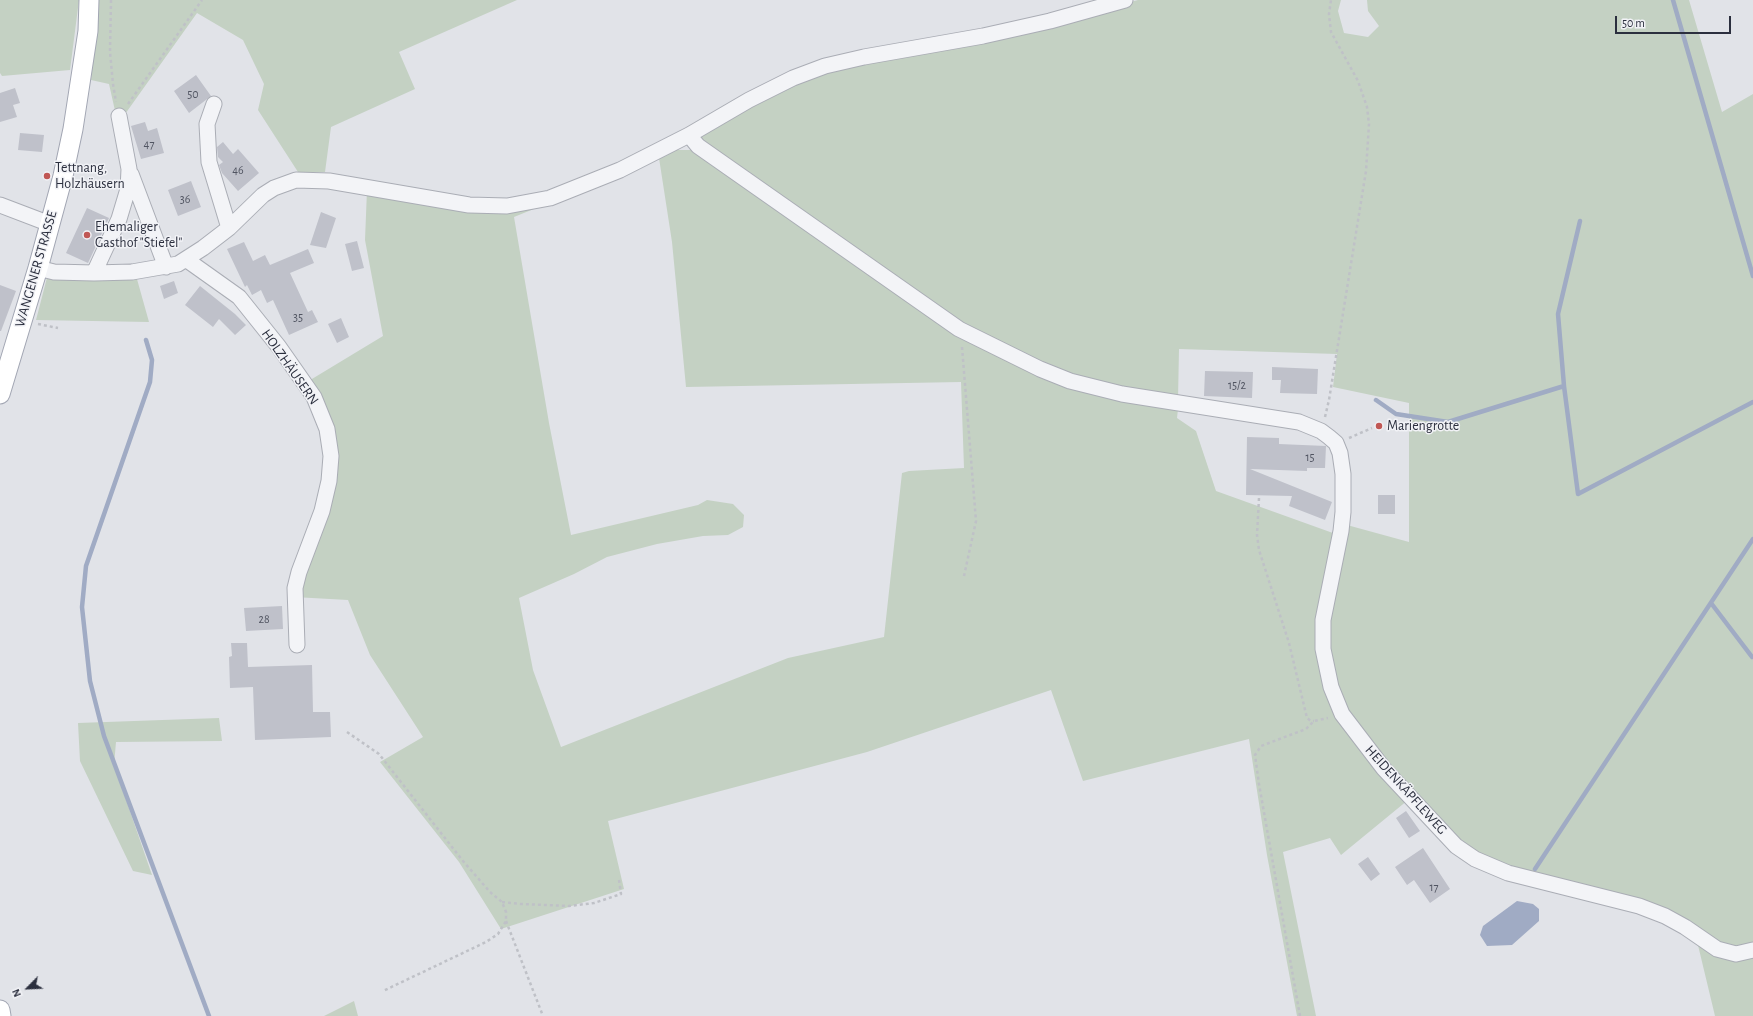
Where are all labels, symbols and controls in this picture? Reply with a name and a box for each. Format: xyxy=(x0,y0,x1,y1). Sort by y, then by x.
scale bar xyxy=(1617,8,1733,34)
text: 50 m xyxy=(1622,17,1645,29)
house number: 50 xyxy=(187,87,199,101)
house number: 47 xyxy=(144,137,154,151)
place label: Tettnang, Holzhäusern xyxy=(55,160,125,192)
house number: 46 xyxy=(232,163,244,177)
marker: Tettnang, Holzhäusern xyxy=(42,171,52,181)
house number: 36 xyxy=(180,192,190,206)
street label: WANGENER STRASSE xyxy=(11,209,61,329)
place label: Ehemaliger Gasthof "Stiefel" xyxy=(95,219,182,252)
marker: Ehemaliger Gasthof "Stiefel" xyxy=(82,230,92,240)
house number: 35 xyxy=(293,310,303,324)
street label: HOLZHÄUSERN xyxy=(258,326,322,408)
house number: 15/2 xyxy=(1228,378,1246,392)
place label: Mariengrotte xyxy=(1387,418,1459,434)
marker: Mariengrotte xyxy=(1374,421,1384,431)
house number: 15 xyxy=(1305,450,1315,464)
house number: 28 xyxy=(258,612,270,626)
street label: HEIDENKÄPFLEWEG xyxy=(1361,742,1451,838)
house number: 17 xyxy=(1429,880,1439,894)
north arrow xyxy=(8,968,48,1008)
text: N xyxy=(10,987,23,999)

